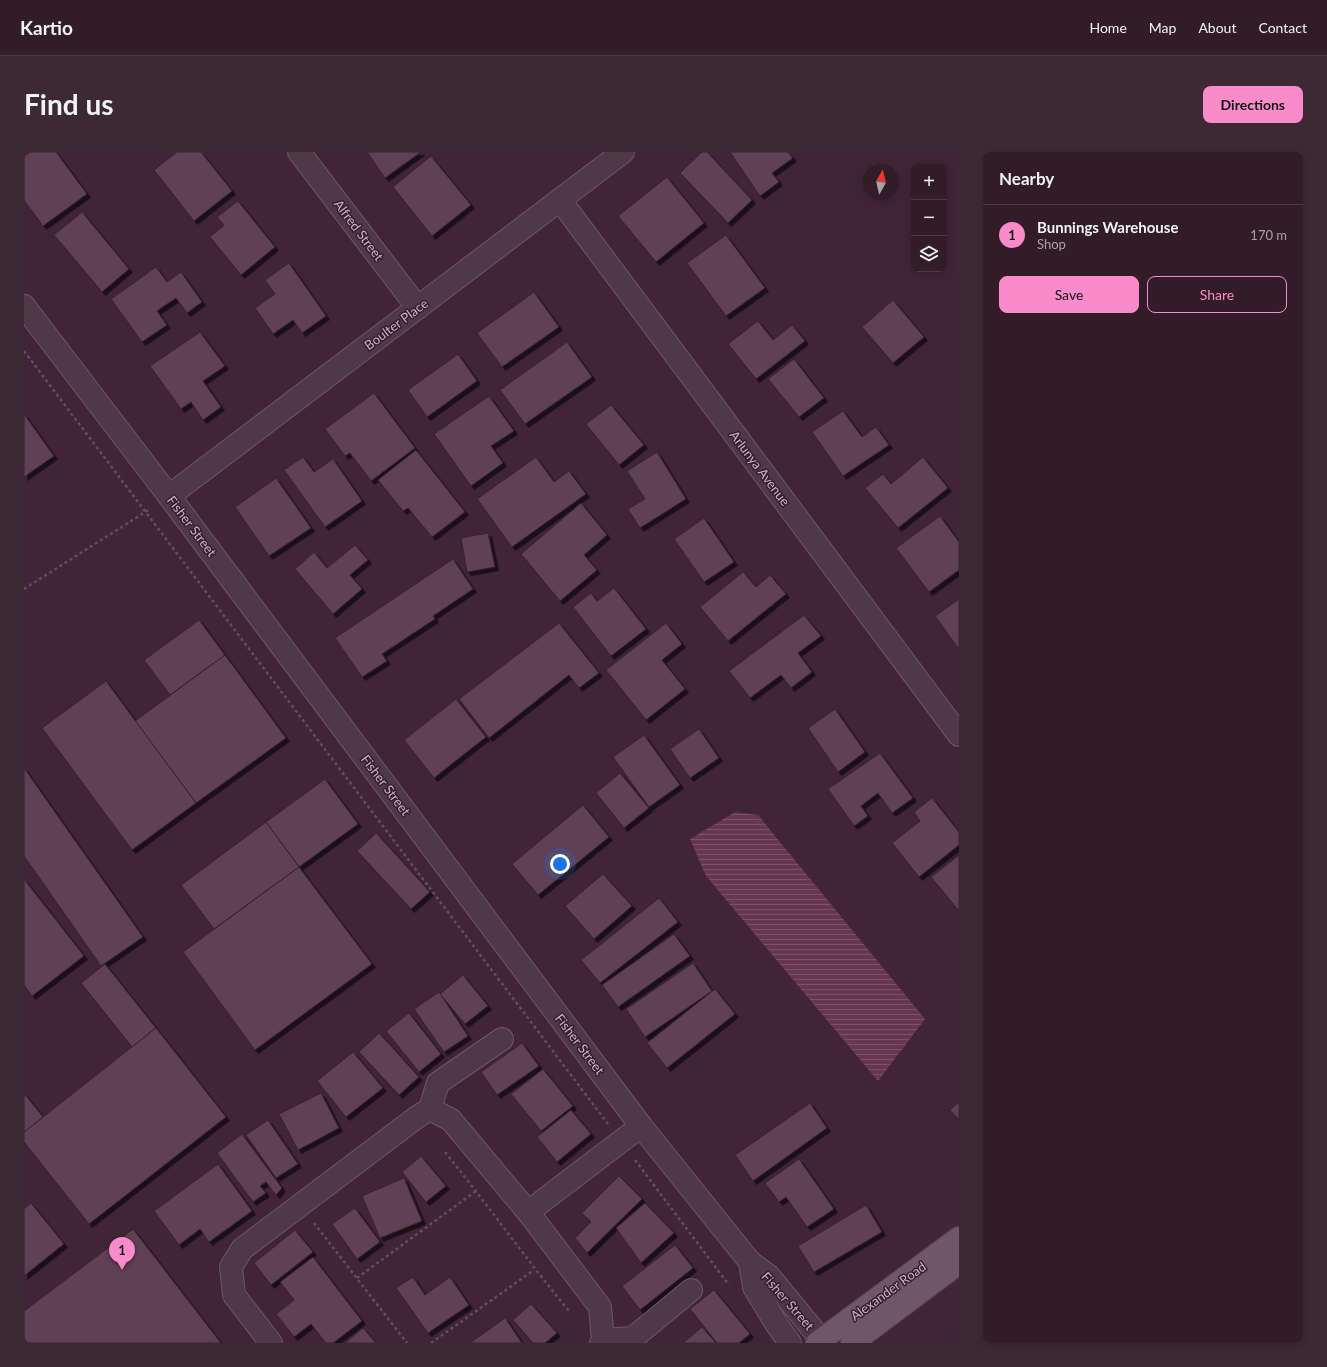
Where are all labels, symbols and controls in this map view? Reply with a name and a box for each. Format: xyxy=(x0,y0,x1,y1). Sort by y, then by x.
text: Kartio xyxy=(20,16,73,39)
text: Home xyxy=(1089,19,1127,36)
text: Map xyxy=(1149,19,1176,36)
text: About xyxy=(1198,19,1236,36)
text: Contact xyxy=(1258,19,1307,36)
button: Directions xyxy=(1203,86,1303,123)
text: Find us xyxy=(24,87,114,121)
north arrow xyxy=(863,164,899,200)
map controls xyxy=(911,164,947,272)
button: + xyxy=(911,164,947,200)
text: Nearby xyxy=(999,168,1054,189)
street label: Alfred Street xyxy=(331,196,387,264)
button: − xyxy=(911,200,947,236)
text: Bunnings Warehouse xyxy=(1037,218,1178,236)
text: 1 xyxy=(1008,227,1016,243)
text: 170 m xyxy=(1250,227,1287,243)
button: layers xyxy=(911,236,947,272)
text: Shop xyxy=(1037,236,1066,252)
button: Save xyxy=(999,276,1139,313)
button: Share xyxy=(1147,276,1287,313)
street label: Boulter Place xyxy=(361,295,431,353)
street label: Arlunya Avenue xyxy=(727,427,794,509)
street label: Fisher Street xyxy=(164,492,220,560)
street label: Fisher Street xyxy=(358,751,414,819)
your location xyxy=(550,854,570,874)
street label: Fisher Street xyxy=(552,1010,608,1078)
pin: 1 xyxy=(109,1237,135,1270)
street label: Alexander Road xyxy=(847,1258,929,1324)
street label: Fisher Street xyxy=(758,1268,818,1334)

